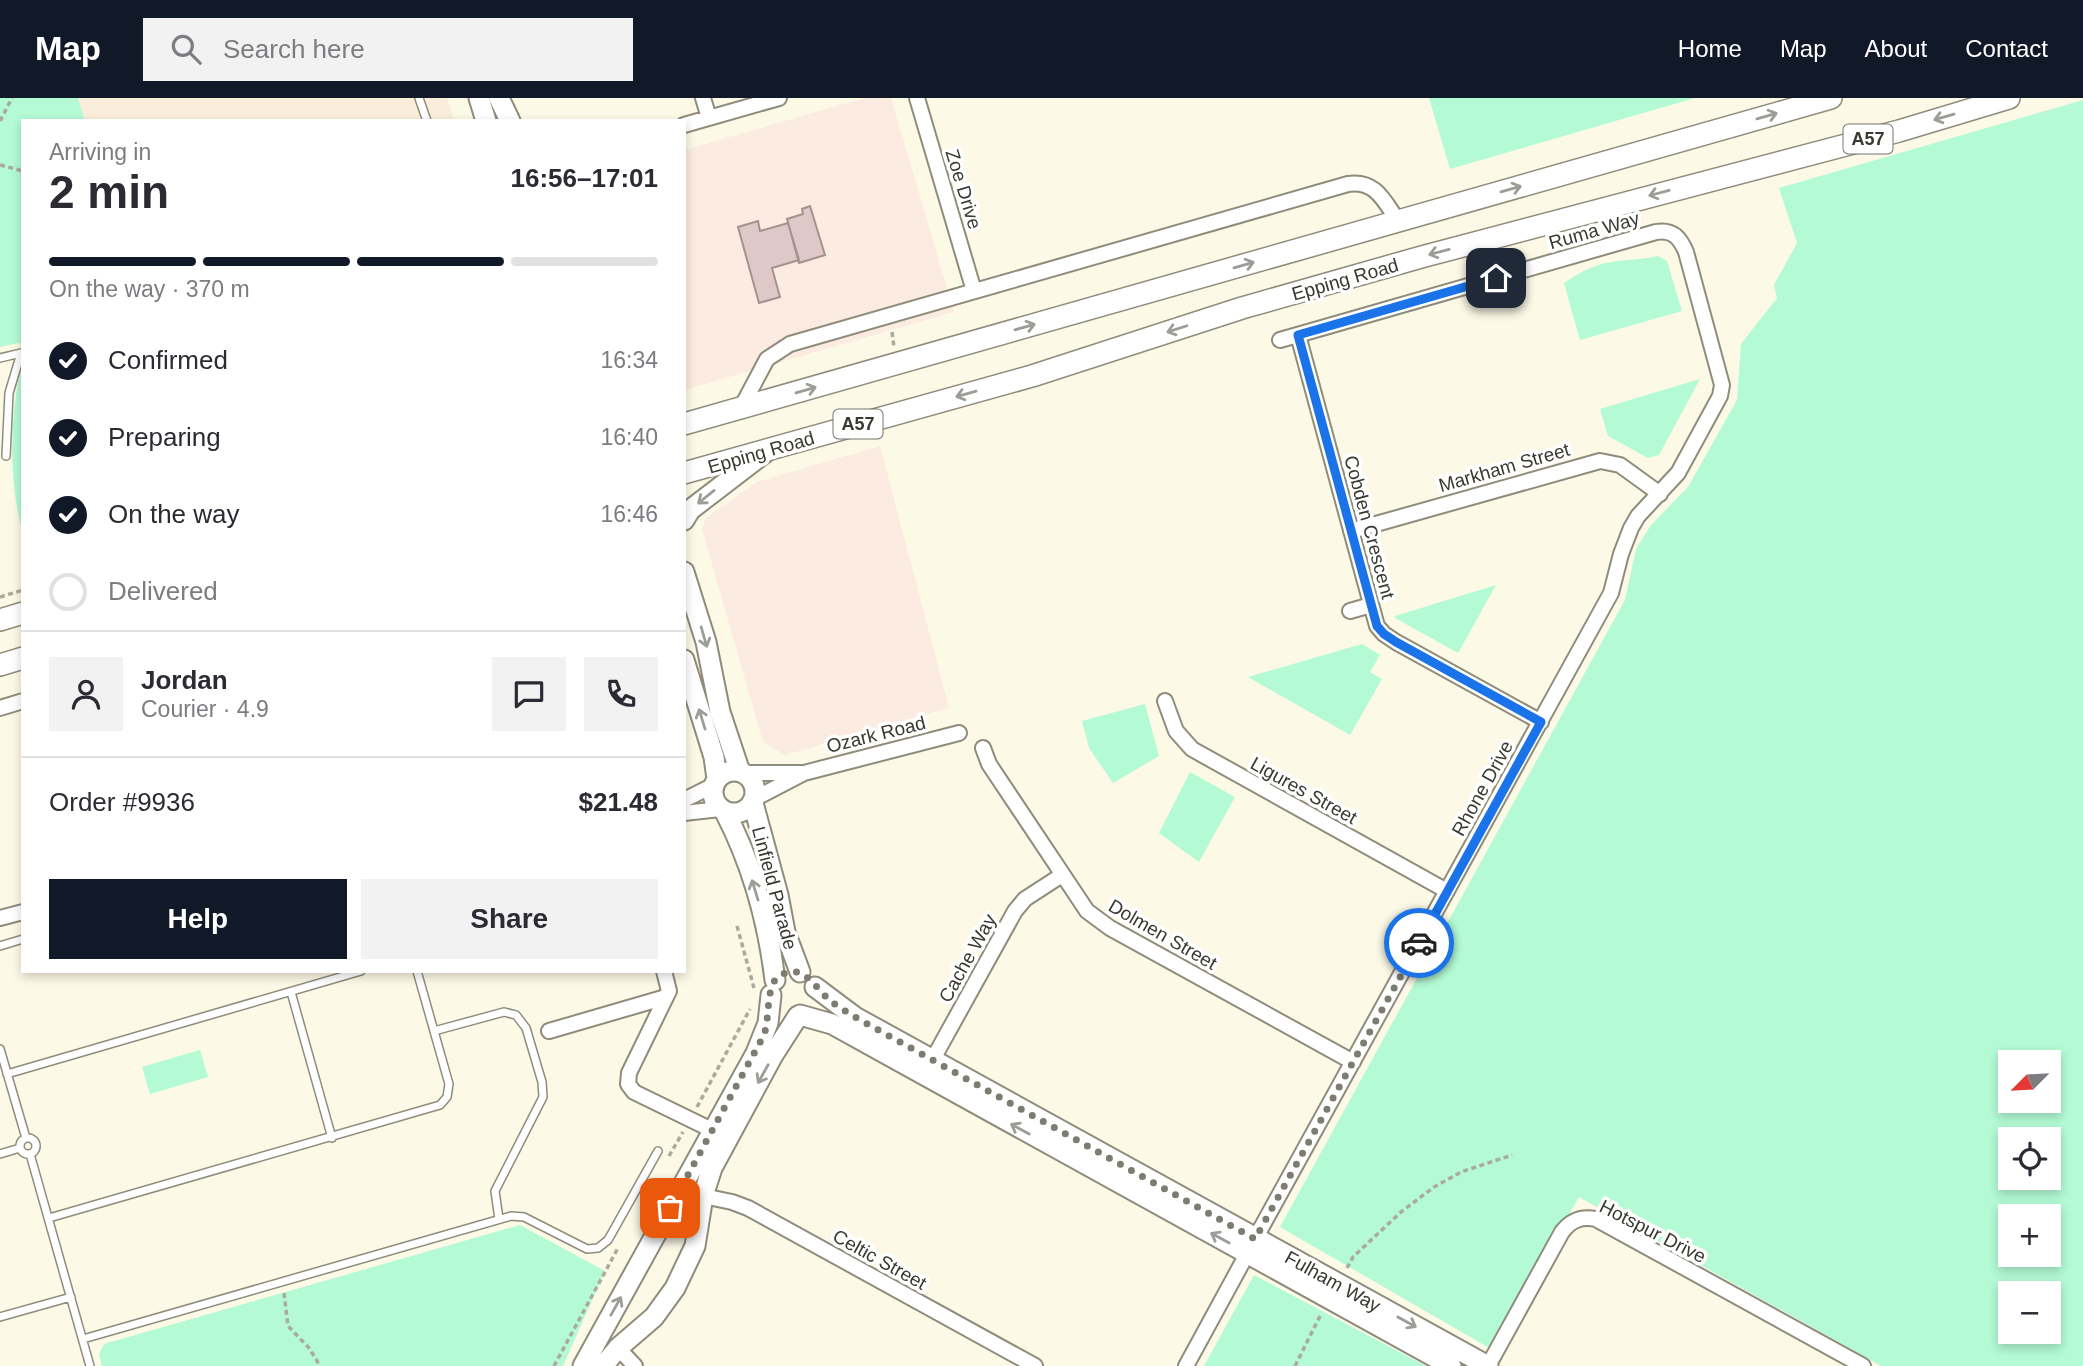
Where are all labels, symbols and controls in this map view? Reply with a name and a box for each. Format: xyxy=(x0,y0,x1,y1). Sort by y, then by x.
search box xyxy=(143,18,633,81)
text: Map xyxy=(35,30,101,67)
icon: search xyxy=(167,30,205,68)
text: Search here xyxy=(223,34,365,64)
text: Home xyxy=(1678,35,1742,62)
text: Map xyxy=(1780,35,1827,62)
text: About xyxy=(1865,35,1927,62)
text: Contact xyxy=(1965,35,2048,62)
one-way arrow xyxy=(1756,109,1778,122)
one-way arrow xyxy=(1933,112,1955,125)
road number: A57 xyxy=(1843,124,1892,154)
text: Arriving in xyxy=(49,139,151,165)
street label: Zoe Drive xyxy=(941,147,986,232)
text: 16:56–17:01 xyxy=(511,163,658,193)
text: 2 min xyxy=(49,166,169,218)
one-way arrow xyxy=(1499,182,1521,195)
one-way arrow xyxy=(1648,187,1671,200)
street label: Ruma Way xyxy=(1546,207,1642,253)
one-way arrow xyxy=(1428,246,1451,259)
pin xyxy=(1466,248,1526,308)
street label: Epping Road xyxy=(1289,254,1401,305)
one-way arrow xyxy=(1233,257,1255,270)
icon: home xyxy=(1477,259,1515,297)
text: On the way · 370 m xyxy=(49,276,250,302)
one-way arrow xyxy=(1014,320,1036,333)
one-way arrow xyxy=(1166,323,1188,336)
icon: check xyxy=(49,342,87,380)
text: Confirmed xyxy=(108,345,228,375)
text: 16:34 xyxy=(600,347,658,373)
one-way arrow xyxy=(795,382,817,395)
one-way arrow xyxy=(955,388,978,401)
road number: A57 xyxy=(834,410,882,438)
icon: check xyxy=(49,419,87,457)
text: Preparing xyxy=(108,422,221,452)
text: 16:40 xyxy=(600,424,658,450)
street label: Epping Road xyxy=(705,427,817,478)
street label: Markham Street xyxy=(1436,439,1573,496)
street label: Cobden Crescent xyxy=(1340,453,1399,602)
one-way arrow xyxy=(697,489,715,505)
icon: check xyxy=(49,496,87,534)
text: On the way xyxy=(108,499,240,529)
text: 16:46 xyxy=(600,501,658,527)
text: Delivered xyxy=(108,576,218,606)
one-way arrow xyxy=(699,626,712,648)
button: person xyxy=(49,657,123,731)
button: chat xyxy=(492,657,566,731)
button: phone xyxy=(584,657,658,731)
text: Jordan xyxy=(141,665,228,695)
text: Courier · 4.9 xyxy=(141,696,269,722)
one-way arrow xyxy=(695,708,708,730)
street label: Ozark Road xyxy=(824,712,928,757)
street label: Rhone Drive xyxy=(1448,737,1517,840)
street label: Ligures Street xyxy=(1247,753,1361,829)
text: Order #9936 xyxy=(49,787,195,817)
text: $21.48 xyxy=(578,787,658,817)
street label: Linfield Parade xyxy=(748,824,801,952)
button: Help xyxy=(49,879,347,959)
button: Share xyxy=(361,879,658,959)
one-way arrow xyxy=(748,879,761,901)
street label: Dolmen Street xyxy=(1105,895,1221,974)
courier xyxy=(1384,908,1454,978)
street label: Cache Way xyxy=(935,910,1000,1006)
icon: car xyxy=(1400,924,1438,962)
north arrow xyxy=(1998,1050,2062,1113)
map controls xyxy=(1998,1050,2061,1344)
one-way arrow xyxy=(756,1064,770,1084)
one-way arrow xyxy=(1010,1122,1031,1135)
button: locate xyxy=(1998,1127,2061,1190)
pin xyxy=(640,1178,700,1238)
icon: bag xyxy=(651,1189,689,1227)
street label: Hotspur Drive xyxy=(1596,1196,1709,1267)
button: + xyxy=(1998,1204,2061,1267)
street label: Celtic Street xyxy=(829,1225,931,1294)
one-way arrow xyxy=(1210,1231,1230,1245)
street label: Fulham Way xyxy=(1281,1247,1385,1317)
button: − xyxy=(1998,1281,2061,1344)
one-way arrow xyxy=(610,1296,623,1317)
one-way arrow xyxy=(1396,1315,1416,1329)

